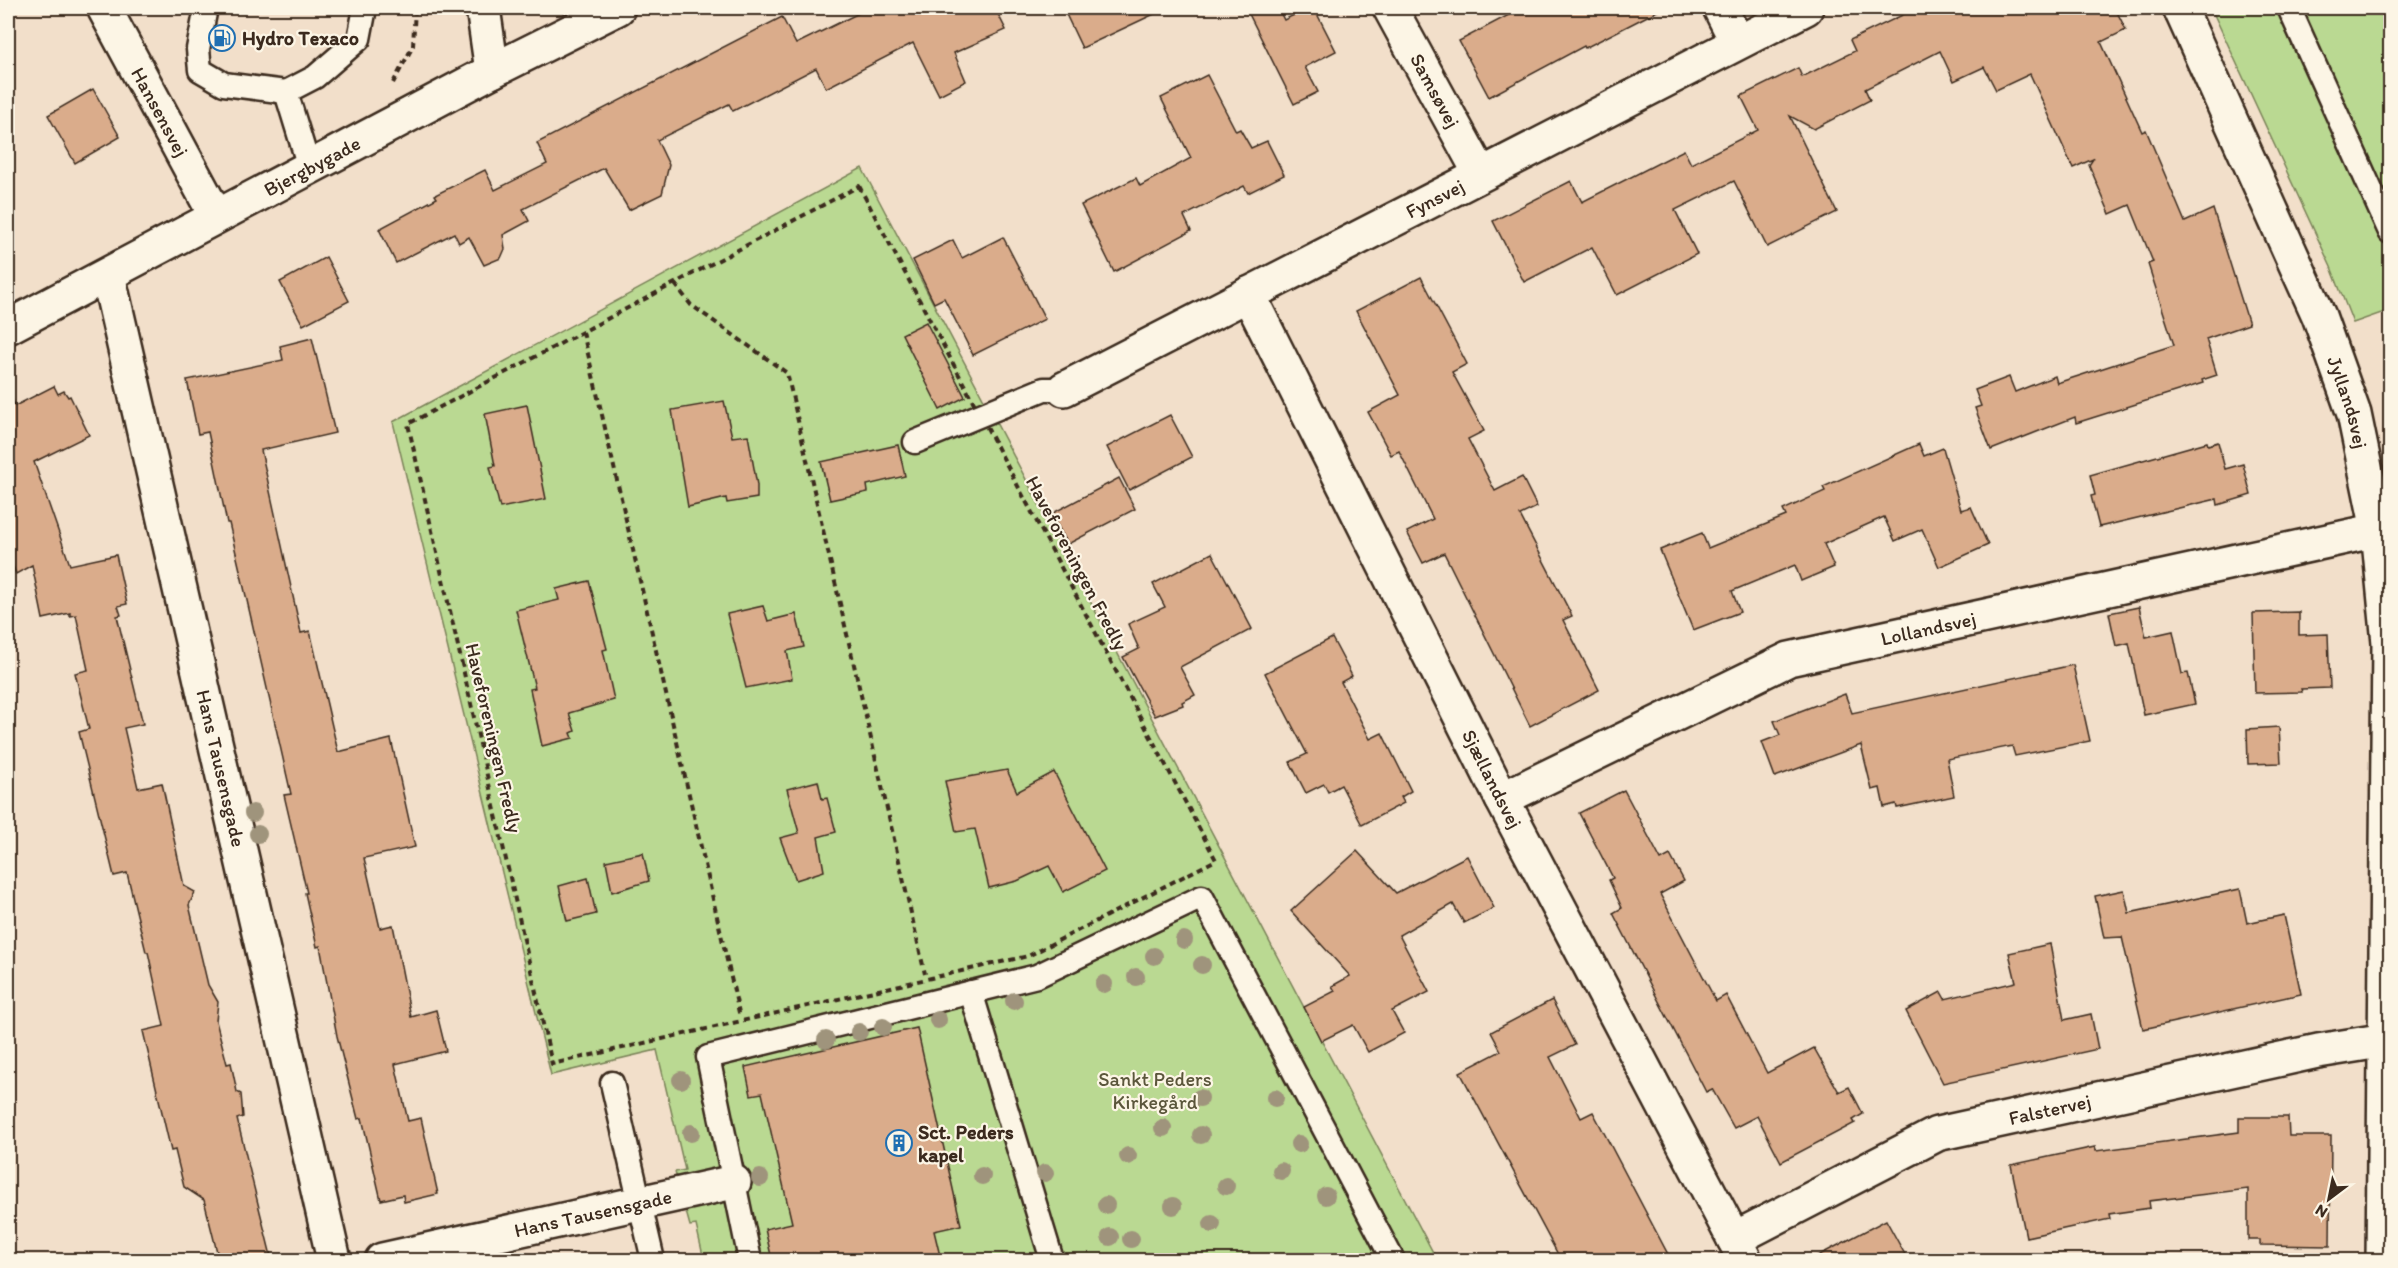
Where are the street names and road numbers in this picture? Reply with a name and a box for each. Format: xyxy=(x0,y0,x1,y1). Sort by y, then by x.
street label: Samsøvej xyxy=(1405,49,1465,132)
street label: Hansensvej xyxy=(126,63,194,161)
street label: Bjergbygade xyxy=(260,131,364,202)
street label: Fynsvej xyxy=(1402,174,1468,223)
street label: Jyllandsvej xyxy=(2322,353,2373,451)
street label: Haveforeningen Fredly xyxy=(1021,472,1133,655)
street label: Lollandsvej xyxy=(1879,606,1978,651)
street label: Haveforeningen Fredly xyxy=(460,641,528,836)
street label: Hans Tausensgade xyxy=(191,687,251,849)
street label: Sjællandsvej xyxy=(1457,726,1527,833)
street label: Falstervej xyxy=(2006,1089,2093,1130)
street label: Hans Tausensgade xyxy=(512,1184,674,1242)

